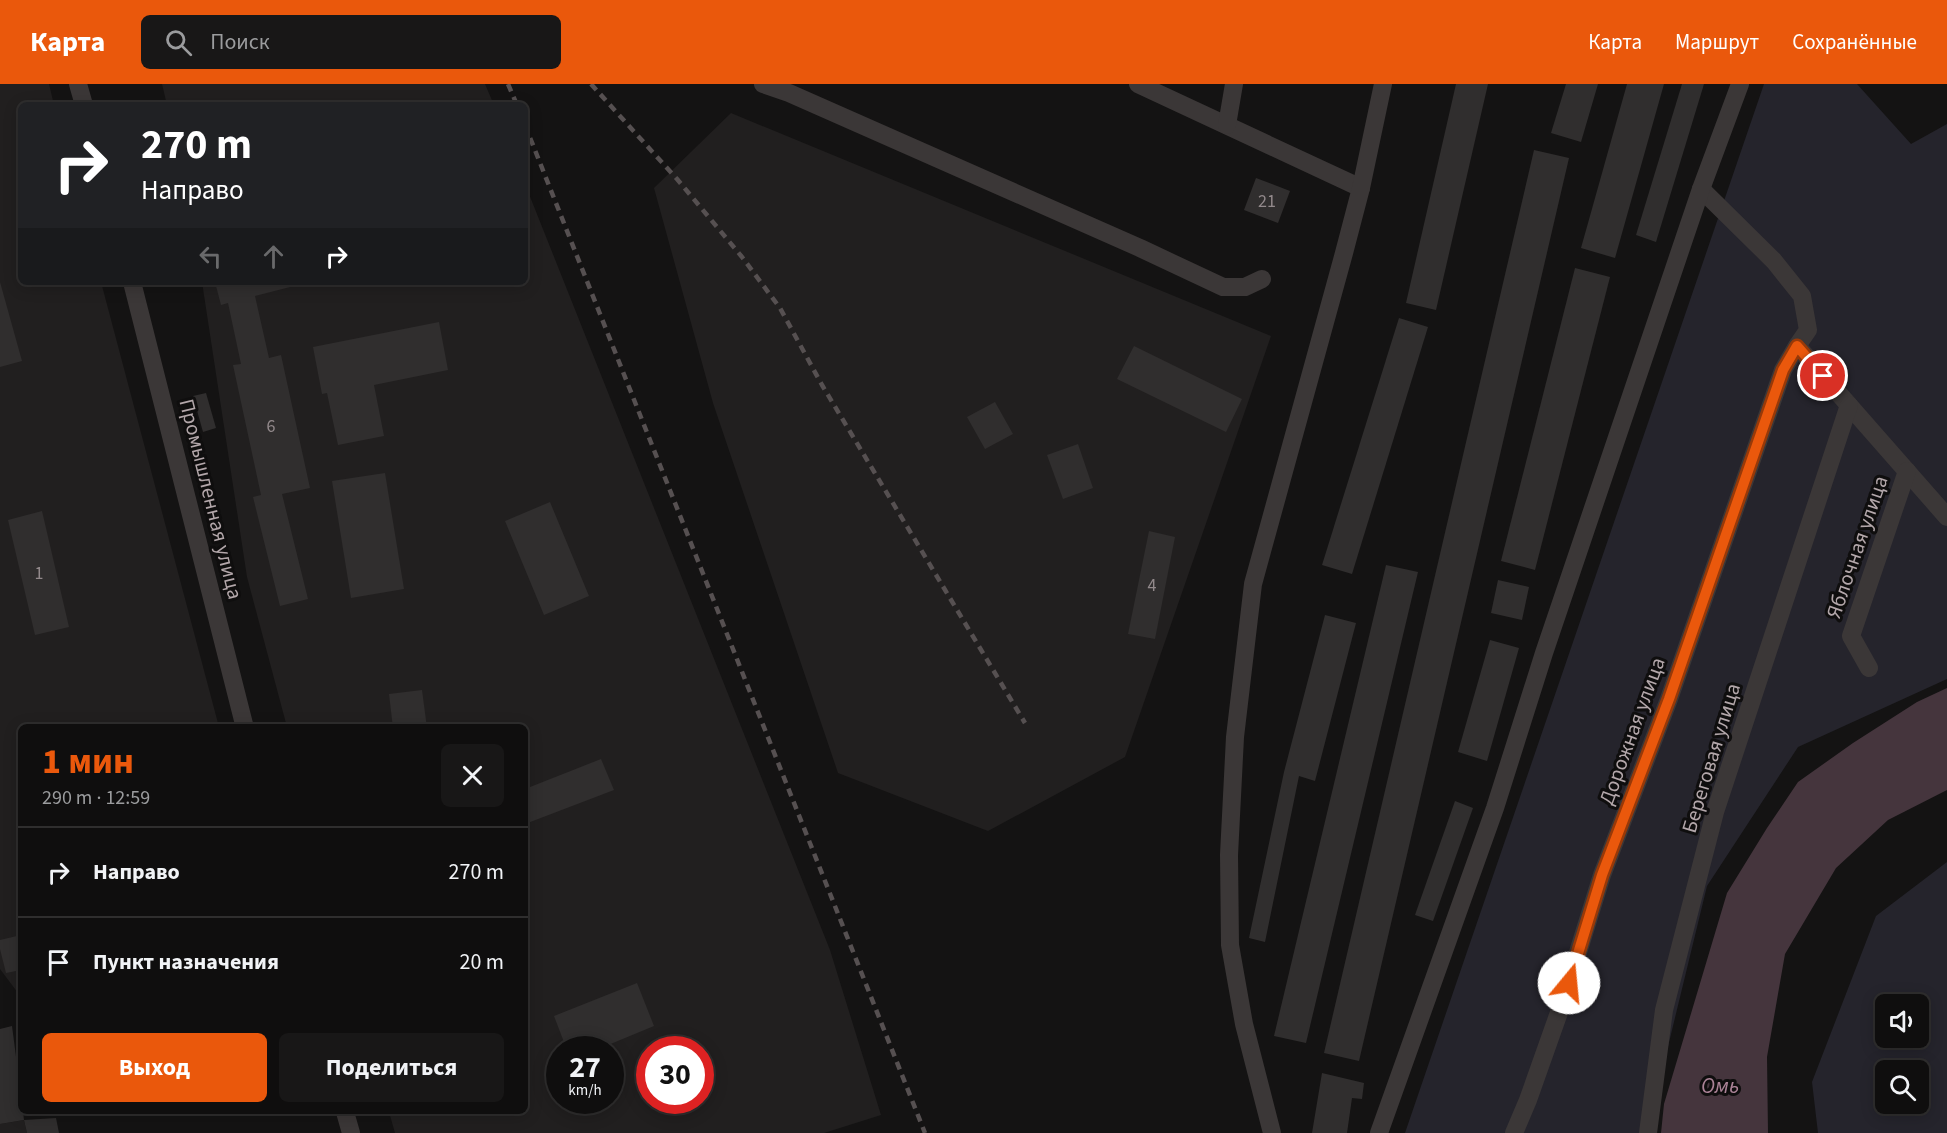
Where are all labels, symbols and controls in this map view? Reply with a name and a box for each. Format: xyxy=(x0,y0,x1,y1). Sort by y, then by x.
search box xyxy=(141,15,561,69)
text: Карта xyxy=(30,22,105,62)
icon: search xyxy=(162,26,195,59)
text: Поиск xyxy=(210,26,270,58)
text: Карта xyxy=(1588,27,1642,57)
text: Маршрут xyxy=(1675,27,1759,57)
text: Сохранённые xyxy=(1792,27,1917,57)
text: 270 m xyxy=(141,115,252,175)
icon: right xyxy=(42,126,120,204)
text: Направо xyxy=(141,171,244,210)
house number: 21 xyxy=(1258,189,1276,214)
icon: left xyxy=(194,240,227,273)
icon: ahead xyxy=(257,240,290,273)
icon: right xyxy=(320,240,353,273)
pin xyxy=(1797,350,1848,401)
icon: arrive xyxy=(1806,359,1839,392)
street label: Промышленная улица xyxy=(172,396,250,602)
house number: 6 xyxy=(267,414,276,439)
street label: Яблочная улица xyxy=(1819,472,1895,622)
house number: 1 xyxy=(35,561,43,586)
house number: 4 xyxy=(1148,573,1157,598)
street label: Дорожная улица xyxy=(1591,653,1673,809)
street label: Береговая улица xyxy=(1674,679,1748,837)
text: 1 мин xyxy=(42,736,134,787)
button: close xyxy=(441,744,504,807)
text: 290 m · 12:59 xyxy=(42,784,150,812)
icon: right xyxy=(42,856,75,889)
text: Направо xyxy=(93,856,180,888)
text: 270 m xyxy=(449,856,504,888)
icon: arrive xyxy=(42,946,75,979)
text: Пункт назначения xyxy=(93,946,279,978)
text: 20 m xyxy=(459,946,504,978)
position arrow xyxy=(1537,951,1601,1015)
map controls xyxy=(1875,994,1929,1114)
button: sound xyxy=(1875,994,1929,1048)
button: Выход xyxy=(42,1033,267,1102)
button: Поделиться xyxy=(279,1033,504,1102)
speed limit sign: 30 xyxy=(636,1036,714,1114)
text: 27 xyxy=(569,1046,601,1089)
button: search xyxy=(1875,1060,1929,1114)
water label: Омь xyxy=(1701,1070,1739,1102)
text: km/h xyxy=(568,1080,602,1101)

